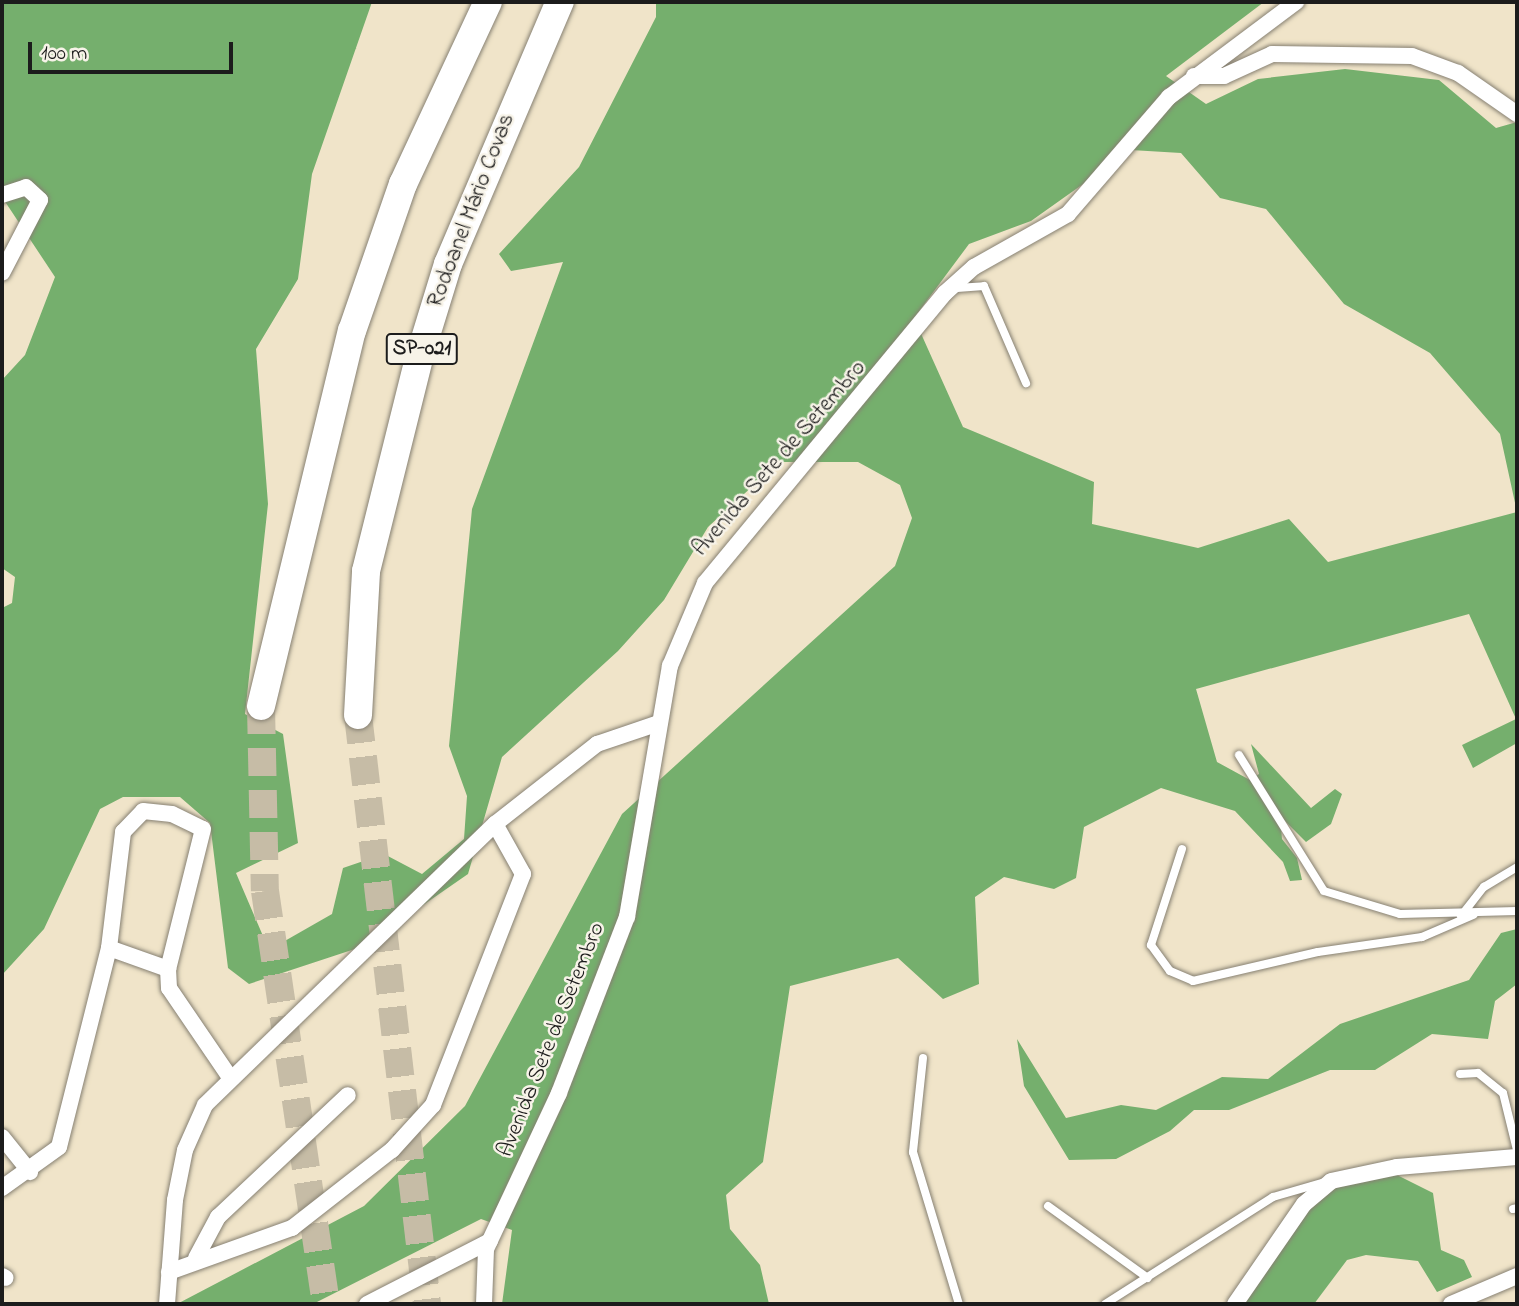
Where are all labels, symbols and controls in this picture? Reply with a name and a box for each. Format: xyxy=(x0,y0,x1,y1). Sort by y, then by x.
scale bar xyxy=(32,28,236,72)
text: 100 m xyxy=(41,39,87,69)
street label: Rodoanel Mário Covas xyxy=(422,110,522,312)
road number: SP-021 xyxy=(385,332,459,366)
street label: Avenida Sete de Setembro xyxy=(687,355,873,563)
street label: Avenida Sete de Setembro xyxy=(492,919,612,1161)

